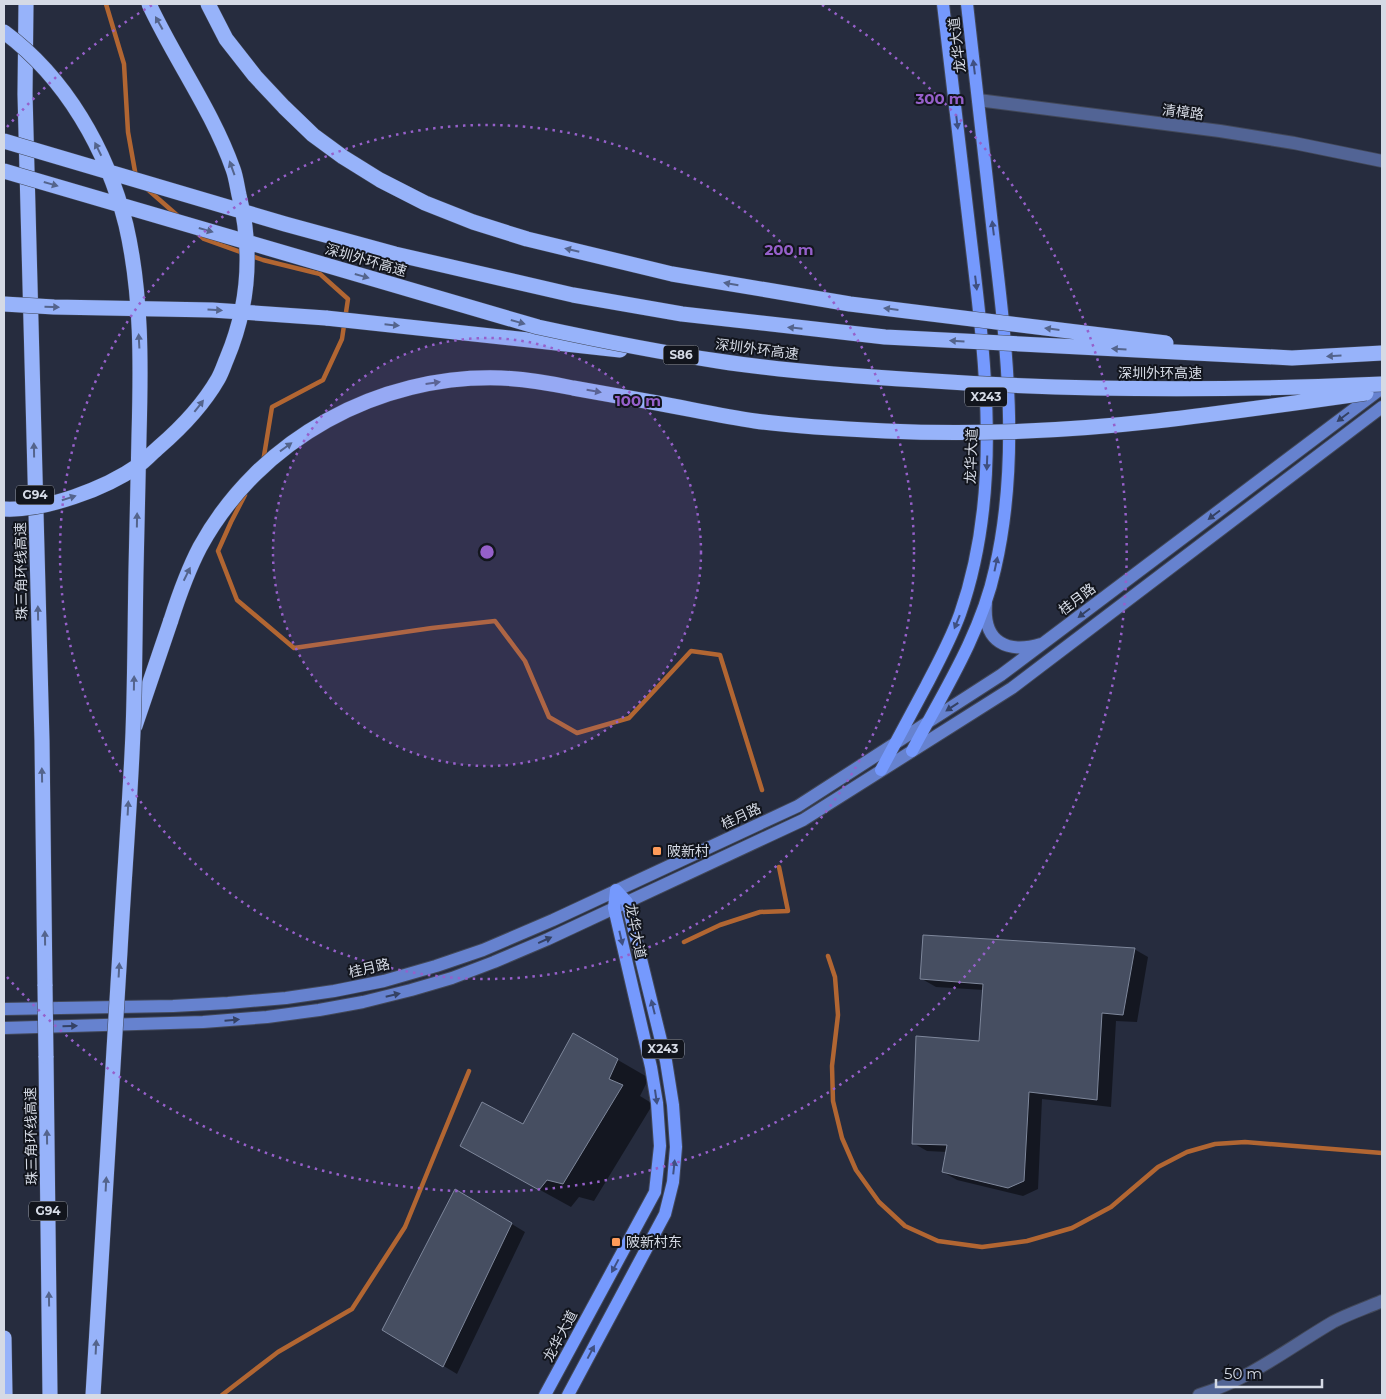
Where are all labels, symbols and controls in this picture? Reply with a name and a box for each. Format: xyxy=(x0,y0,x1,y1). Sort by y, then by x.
one-way arrow xyxy=(155,16,163,31)
street label: 龙华大道 xyxy=(945,16,969,74)
one-way arrow xyxy=(970,58,978,74)
text: 300 m xyxy=(914,89,965,108)
street label: 清樟路 xyxy=(1161,101,1205,123)
one-way arrow xyxy=(953,114,961,130)
one-way arrow xyxy=(94,142,103,157)
one-way arrow xyxy=(228,160,236,175)
one-way arrow xyxy=(43,181,58,189)
one-way arrow xyxy=(989,220,997,236)
one-way arrow xyxy=(199,227,214,235)
street label: 深圳外环高速 xyxy=(323,240,409,280)
text: 200 m xyxy=(764,240,814,259)
one-way arrow xyxy=(564,246,579,254)
one-way arrow xyxy=(355,272,370,280)
one-way arrow xyxy=(972,275,980,291)
one-way arrow xyxy=(722,279,738,287)
one-way arrow xyxy=(45,303,61,311)
one-way arrow xyxy=(883,305,899,313)
one-way arrow xyxy=(207,307,223,315)
one-way arrow xyxy=(511,318,526,326)
one-way arrow xyxy=(384,321,400,329)
one-way arrow xyxy=(786,324,802,332)
one-way arrow xyxy=(1044,325,1060,333)
one-way arrow xyxy=(135,333,143,349)
street label: 深圳外环高速 xyxy=(714,335,800,363)
one-way arrow xyxy=(948,337,964,345)
one-way arrow xyxy=(1111,345,1127,353)
road number: S86 xyxy=(664,346,698,364)
one-way arrow xyxy=(1325,352,1341,360)
street label: 深圳外环高速 xyxy=(1118,364,1202,382)
one-way arrow xyxy=(425,378,441,386)
one-way arrow xyxy=(586,388,602,396)
road number: X243 xyxy=(965,388,1007,407)
text: 100 m xyxy=(615,391,661,410)
one-way arrow xyxy=(193,399,204,412)
one-way arrow xyxy=(1336,412,1350,422)
street label: 龙华大道 xyxy=(961,428,981,484)
one-way arrow xyxy=(30,442,38,458)
one-way arrow xyxy=(279,442,292,453)
one-way arrow xyxy=(982,455,990,471)
road number: G94 xyxy=(16,486,54,504)
one-way arrow xyxy=(61,494,76,502)
one-way arrow xyxy=(1207,510,1221,520)
one-way arrow xyxy=(133,512,141,528)
street label: 珠三角环线高速 xyxy=(11,522,31,620)
centre of rings xyxy=(478,543,496,561)
one-way arrow xyxy=(993,555,1001,571)
one-way arrow xyxy=(183,567,191,581)
street label: 桂月路 xyxy=(1055,579,1099,619)
one-way arrow xyxy=(34,604,42,620)
one-way arrow xyxy=(1077,608,1091,618)
one-way arrow xyxy=(953,614,960,629)
one-way arrow xyxy=(130,675,138,691)
one-way arrow xyxy=(945,702,958,712)
one-way arrow xyxy=(38,767,46,783)
one-way arrow xyxy=(125,799,133,815)
street label: 桂月路 xyxy=(718,799,764,833)
place label: 陂新村 xyxy=(667,842,709,860)
marker: 陂新村 xyxy=(651,845,663,857)
street label: 龙华大道 xyxy=(622,902,650,960)
one-way arrow xyxy=(40,929,48,945)
one-way arrow xyxy=(617,931,625,946)
one-way arrow xyxy=(538,935,552,943)
street label: 桂月路 xyxy=(347,955,391,981)
one-way arrow xyxy=(115,961,123,977)
one-way arrow xyxy=(385,991,400,999)
one-way arrow xyxy=(649,999,657,1014)
one-way arrow xyxy=(225,1015,241,1023)
one-way arrow xyxy=(62,1021,78,1029)
road number: X243 xyxy=(642,1040,684,1058)
street label: 珠三角环线高速 xyxy=(21,1087,41,1185)
one-way arrow xyxy=(652,1089,660,1105)
one-way arrow xyxy=(43,1129,51,1145)
one-way arrow xyxy=(670,1158,678,1174)
one-way arrow xyxy=(102,1176,110,1192)
road number: G94 xyxy=(29,1202,67,1220)
place label: 陂新村东 xyxy=(626,1233,682,1251)
marker: 陂新村东 xyxy=(610,1236,622,1248)
one-way arrow xyxy=(611,1258,619,1273)
one-way arrow xyxy=(45,1291,53,1307)
street label: 龙华大道 xyxy=(539,1307,581,1365)
one-way arrow xyxy=(93,1338,101,1354)
one-way arrow xyxy=(587,1345,595,1360)
scale bar xyxy=(1216,1356,1322,1388)
text: 50 m xyxy=(1224,1364,1262,1383)

